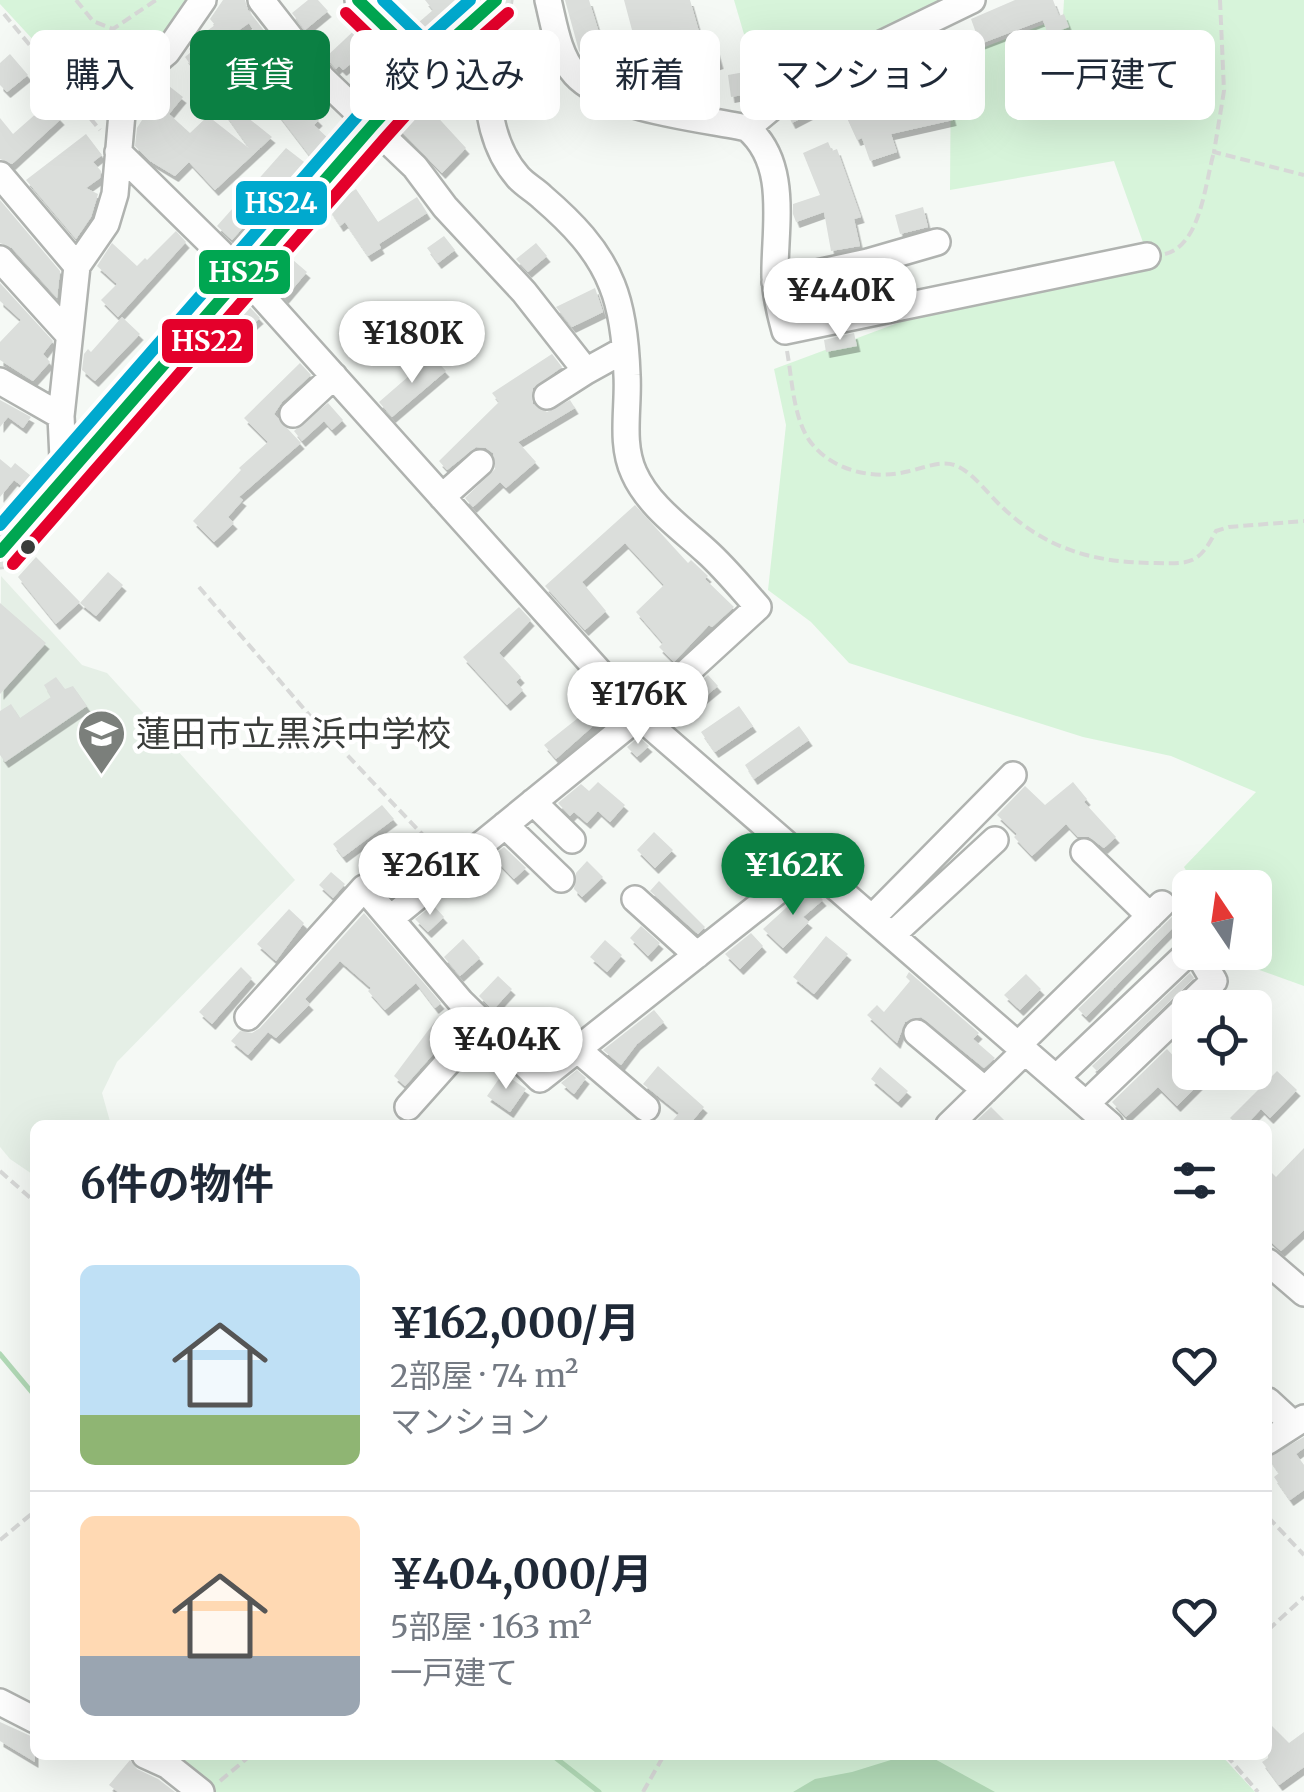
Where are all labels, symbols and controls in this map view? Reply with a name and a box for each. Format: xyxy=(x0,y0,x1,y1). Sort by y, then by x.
chip: 購入 xyxy=(30,30,170,120)
chip: 賃貸 xyxy=(190,30,330,120)
chip: 絞り込み xyxy=(350,30,560,120)
chip: 新着 xyxy=(580,30,720,120)
chip: マンション xyxy=(740,30,985,120)
chip: 一戸建て xyxy=(1005,30,1215,120)
line badge: HS24 xyxy=(234,179,329,227)
text: HS24 xyxy=(244,185,318,221)
line badge: HS25 xyxy=(197,248,292,296)
text: HS25 xyxy=(208,254,280,290)
pin: ¥440K xyxy=(770,258,910,343)
text: ¥440K xyxy=(786,270,894,310)
pin: ¥180K xyxy=(342,301,482,386)
text: ¥180K xyxy=(361,313,463,353)
line badge: HS22 xyxy=(160,317,255,365)
text: HS22 xyxy=(171,323,243,359)
unlabelled marker xyxy=(18,537,38,557)
pin: ¥176K xyxy=(568,662,708,747)
text: ¥176K xyxy=(589,674,687,714)
school or university icon: 蓮田市立黒浜中学校 xyxy=(75,708,127,776)
place label: 蓮田市立黒浜中学校 xyxy=(136,712,451,756)
pin: ¥261K xyxy=(360,833,500,918)
pin: ¥162K xyxy=(723,833,863,918)
text: ¥261K xyxy=(380,845,480,885)
text: ¥162K xyxy=(743,845,843,885)
north arrow xyxy=(1172,870,1272,970)
map controls xyxy=(1172,870,1272,1090)
button: locate xyxy=(1172,990,1272,1090)
pin: ¥404K xyxy=(436,1007,576,1092)
text: ¥404K xyxy=(452,1019,560,1059)
icon: filters xyxy=(1167,1153,1222,1208)
text: 6件の物件 xyxy=(80,1158,274,1210)
text: ¥162,000/月 xyxy=(390,1297,640,1349)
icon: home xyxy=(160,1305,280,1425)
icon: heart xyxy=(1167,1338,1222,1393)
text: 2部屋 · 74 m² xyxy=(390,1356,579,1396)
text: マンション xyxy=(390,1402,550,1442)
text: ¥404,000/月 xyxy=(390,1548,653,1600)
icon: home xyxy=(160,1556,280,1676)
icon: heart xyxy=(1167,1589,1222,1644)
text: 5部屋 · 163 m² xyxy=(390,1607,592,1647)
text: 一戸建て xyxy=(390,1653,518,1693)

